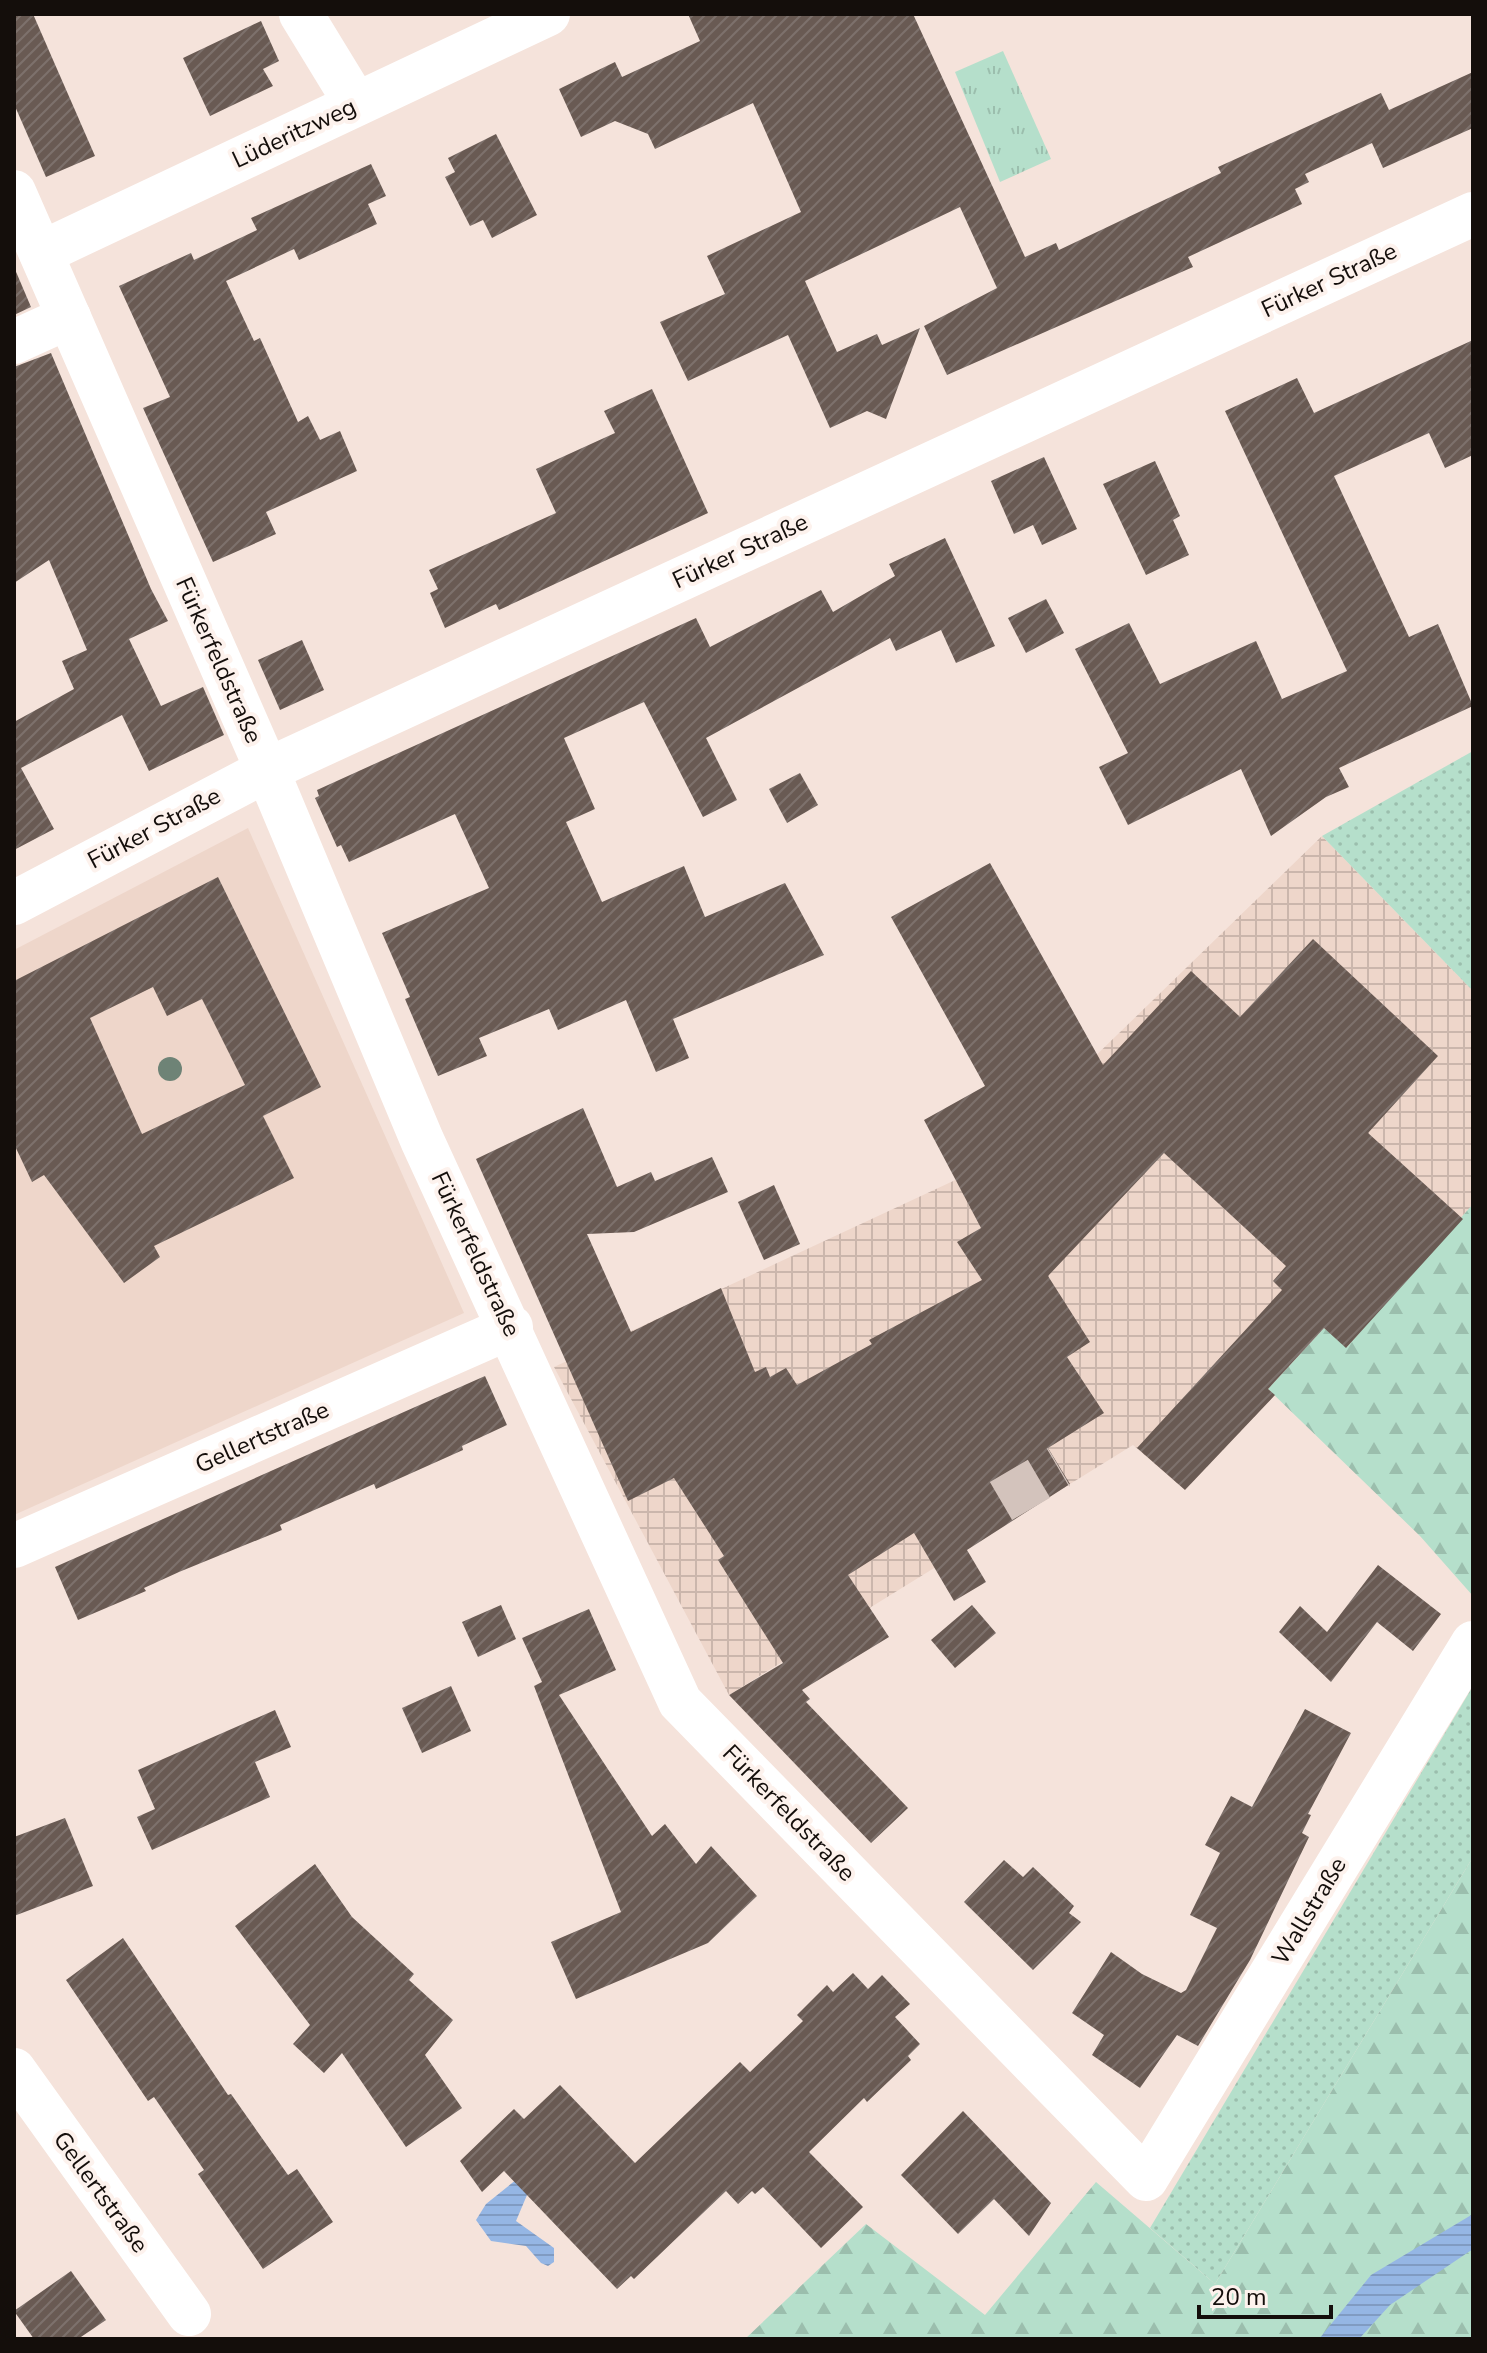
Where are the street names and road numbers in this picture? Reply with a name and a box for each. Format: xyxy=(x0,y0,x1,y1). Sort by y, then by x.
street label: Lüderitzweg xyxy=(227,90,361,176)
street label: Fürker Straße xyxy=(1256,235,1402,325)
street label: Fürker Straße xyxy=(667,506,813,596)
street label: Fürkerfeldstraße xyxy=(168,572,270,748)
street label: Fürker Straße xyxy=(82,780,226,876)
street label: Fürkerfeldstraße xyxy=(424,1166,528,1342)
street label: Gellertstraße xyxy=(190,1393,334,1481)
street label: Fürkerfeldstraße xyxy=(715,1738,863,1888)
street label: Wallstraße xyxy=(1264,1851,1354,1971)
street label: Gellertstraße xyxy=(46,2125,156,2259)

